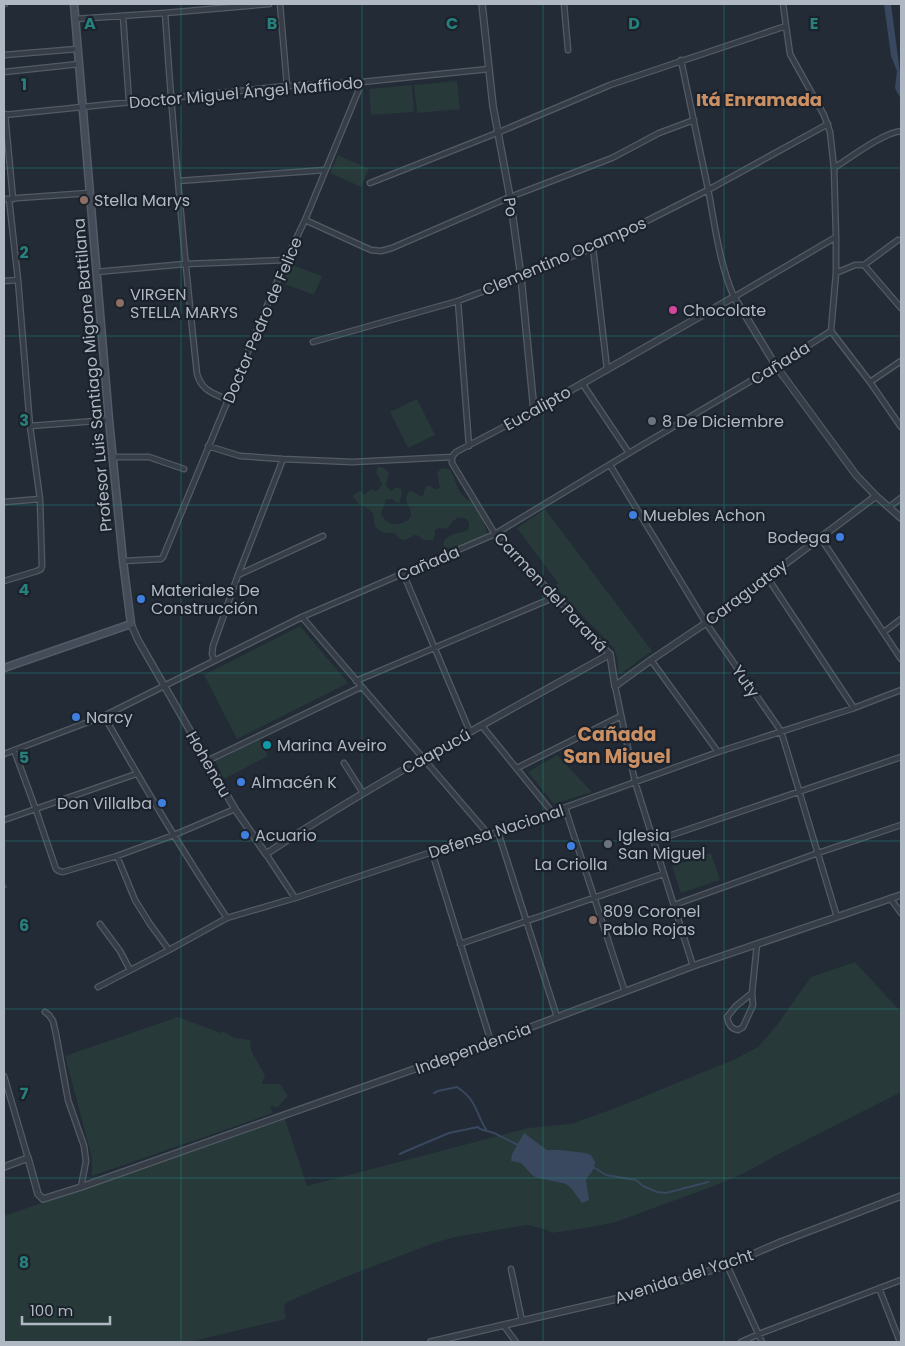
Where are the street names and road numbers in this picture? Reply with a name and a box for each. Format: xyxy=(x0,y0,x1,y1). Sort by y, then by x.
street label: Doctor Miguel Ángel Maffiodo xyxy=(128,71,364,114)
street label: Po xyxy=(498,196,523,218)
street label: Clementino Ocampos xyxy=(479,211,650,302)
street label: Profesor Luis Santiago Migone Battilana xyxy=(67,217,118,533)
street label: Doctor Pedro de Felice xyxy=(217,233,308,407)
street label: Cañada xyxy=(746,336,814,391)
street label: Eucalipto xyxy=(499,381,575,436)
street label: Carmen del Paraná xyxy=(489,527,613,658)
street label: Cañada xyxy=(393,540,463,587)
street label: Caraguatay xyxy=(700,554,792,631)
street label: Yuty xyxy=(726,661,765,702)
street label: Caapucú xyxy=(398,723,475,780)
street label: Hohenau xyxy=(180,727,237,802)
street label: Defensa Nacional xyxy=(426,799,567,864)
street label: Independencia xyxy=(412,1017,534,1080)
street label: Avenida del Yacht xyxy=(612,1243,757,1310)

